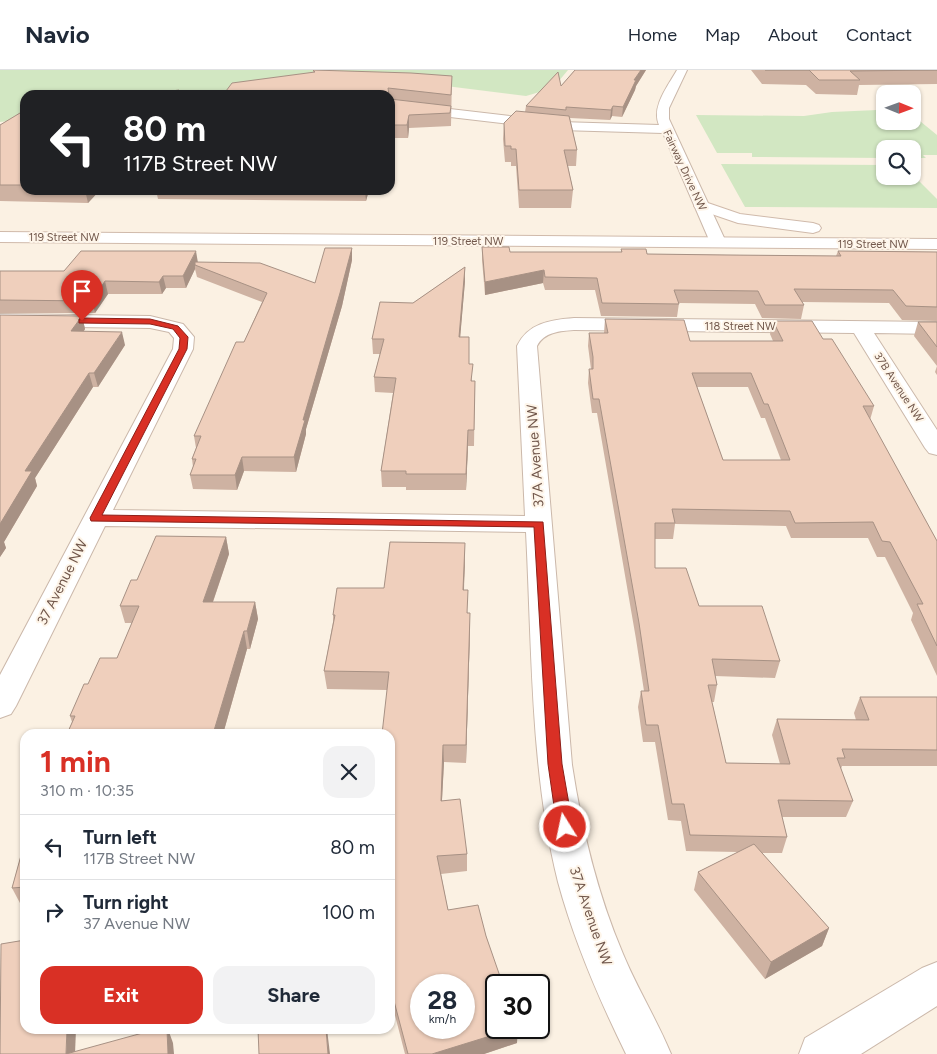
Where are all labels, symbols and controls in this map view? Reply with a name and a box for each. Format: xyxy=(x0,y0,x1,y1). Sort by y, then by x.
text: Navio xyxy=(25,20,90,49)
text: Home xyxy=(628,24,677,46)
text: Map xyxy=(705,24,740,46)
text: About xyxy=(768,24,818,46)
text: Contact xyxy=(846,24,912,46)
north arrow xyxy=(876,85,921,130)
map controls xyxy=(876,85,921,185)
text: 80 m xyxy=(123,108,206,150)
icon: left xyxy=(40,110,105,175)
street label: Fairway Drive NW xyxy=(660,128,709,213)
button: search xyxy=(876,140,921,185)
text: 117B Street NW xyxy=(123,150,277,177)
street label: 119 Street NW xyxy=(29,231,100,244)
street label: 119 Street NW xyxy=(433,235,504,248)
street label: 119 Street NW xyxy=(838,238,909,251)
pin xyxy=(61,270,103,321)
icon: arrive xyxy=(68,277,96,305)
street label: 118 Street NW xyxy=(704,320,776,333)
street label: 37B Avenue NW xyxy=(871,350,926,425)
street label: 37A Avenue NW xyxy=(523,403,548,508)
street label: 37 Avenue NW xyxy=(34,536,92,628)
text: 1 min xyxy=(40,743,111,780)
button: close xyxy=(323,746,375,798)
text: 310 m · 10:35 xyxy=(40,781,134,800)
position arrow xyxy=(538,800,590,852)
text: Turn left xyxy=(83,826,157,849)
icon: left xyxy=(40,833,68,861)
text: 80 m xyxy=(330,836,375,859)
text: 117B Street NW xyxy=(83,849,195,868)
street label: 37A Avenue NW xyxy=(566,865,616,968)
text: Turn right xyxy=(83,891,169,914)
icon: right xyxy=(40,898,68,926)
text: 100 m xyxy=(322,901,375,924)
text: 37 Avenue NW xyxy=(83,914,190,933)
button: Exit xyxy=(40,966,203,1024)
button: Share xyxy=(213,966,375,1024)
speed limit sign: 30 xyxy=(485,974,550,1039)
text: 28 xyxy=(428,985,457,1015)
text: km/h xyxy=(429,1012,456,1026)

